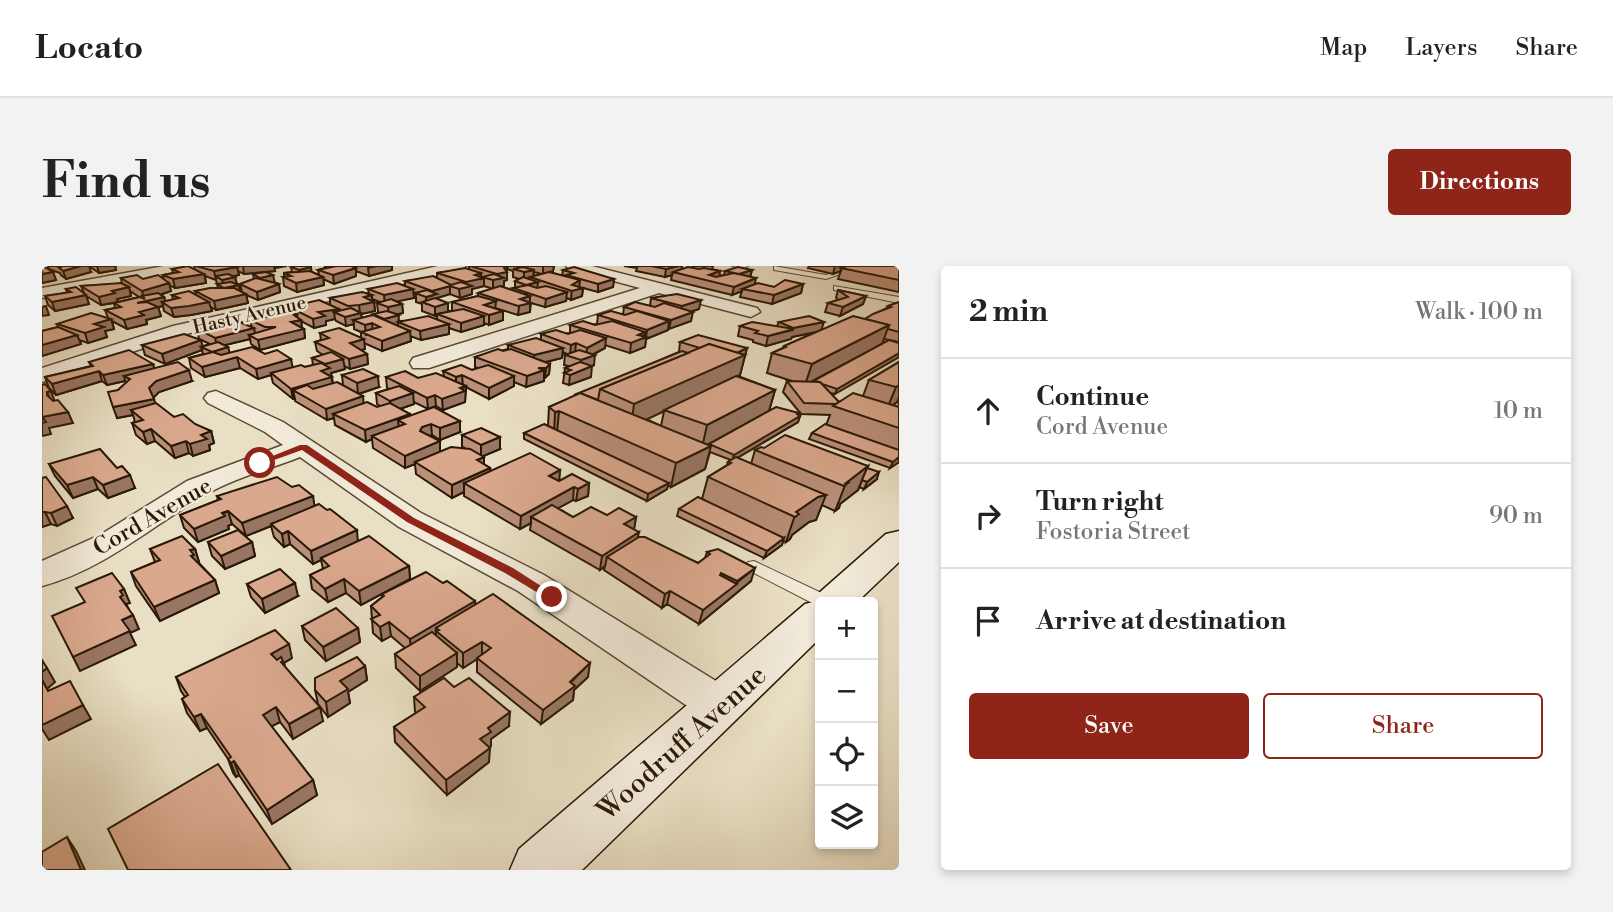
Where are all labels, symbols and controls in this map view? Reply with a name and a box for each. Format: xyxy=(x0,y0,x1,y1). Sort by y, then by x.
text: Locato xyxy=(35,28,143,69)
text: Map xyxy=(1320,33,1367,63)
text: Layers xyxy=(1405,33,1477,63)
text: Share xyxy=(1515,33,1578,63)
button: Directions xyxy=(1388,149,1571,215)
text: Find us xyxy=(42,152,211,213)
street label: Hasty Avenue xyxy=(190,290,308,340)
text: 2 min xyxy=(969,293,1048,331)
text: Walk · 100 m xyxy=(1415,298,1543,326)
text: Continue xyxy=(1036,381,1149,413)
icon: ahead xyxy=(969,392,1007,430)
text: 10 m xyxy=(1494,397,1543,425)
text: Cord Avenue xyxy=(1036,413,1168,441)
route start xyxy=(244,447,275,478)
street label: Cord Avenue xyxy=(88,472,217,562)
text: Turn right xyxy=(1036,486,1164,518)
icon: right xyxy=(969,497,1007,535)
text: 90 m xyxy=(1489,502,1543,530)
text: Fostoria Street xyxy=(1036,518,1190,546)
route end xyxy=(536,581,567,612)
map controls xyxy=(815,597,878,849)
button: + xyxy=(815,597,878,660)
icon: arrive xyxy=(969,602,1007,640)
text: Arrive at destination xyxy=(1036,605,1286,637)
street label: Woodruff Avenue xyxy=(589,658,774,829)
button: − xyxy=(815,660,878,723)
button: Save xyxy=(969,693,1249,759)
button: Share xyxy=(1263,693,1543,759)
button: locate xyxy=(815,723,878,786)
button: layers xyxy=(815,786,878,849)

